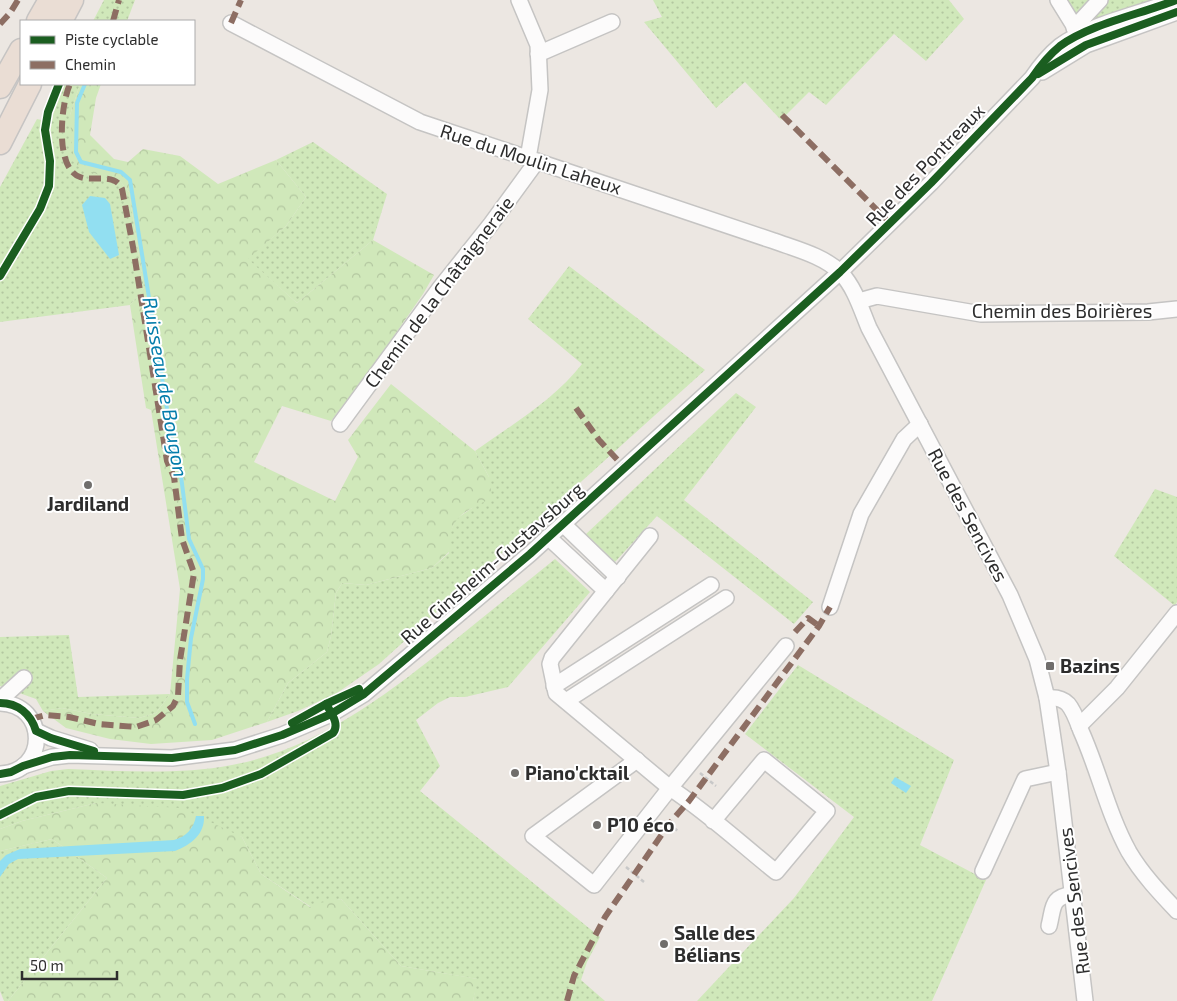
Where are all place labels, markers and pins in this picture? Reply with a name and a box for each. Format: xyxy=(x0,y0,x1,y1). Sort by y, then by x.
marker: Jardiland xyxy=(82,479,94,491)
place label: Jardiland xyxy=(47,492,129,515)
place label: Bazins xyxy=(1060,654,1120,677)
marker: Bazins xyxy=(1044,660,1056,672)
place label: Piano'cktail xyxy=(525,761,630,784)
marker: Piano'cktail xyxy=(509,767,521,779)
place label: P10 éco xyxy=(607,813,675,836)
marker: P10 éco xyxy=(591,819,603,831)
place label: Salle des Bélians xyxy=(674,921,755,966)
marker: Salle des Bélians xyxy=(658,938,670,950)

